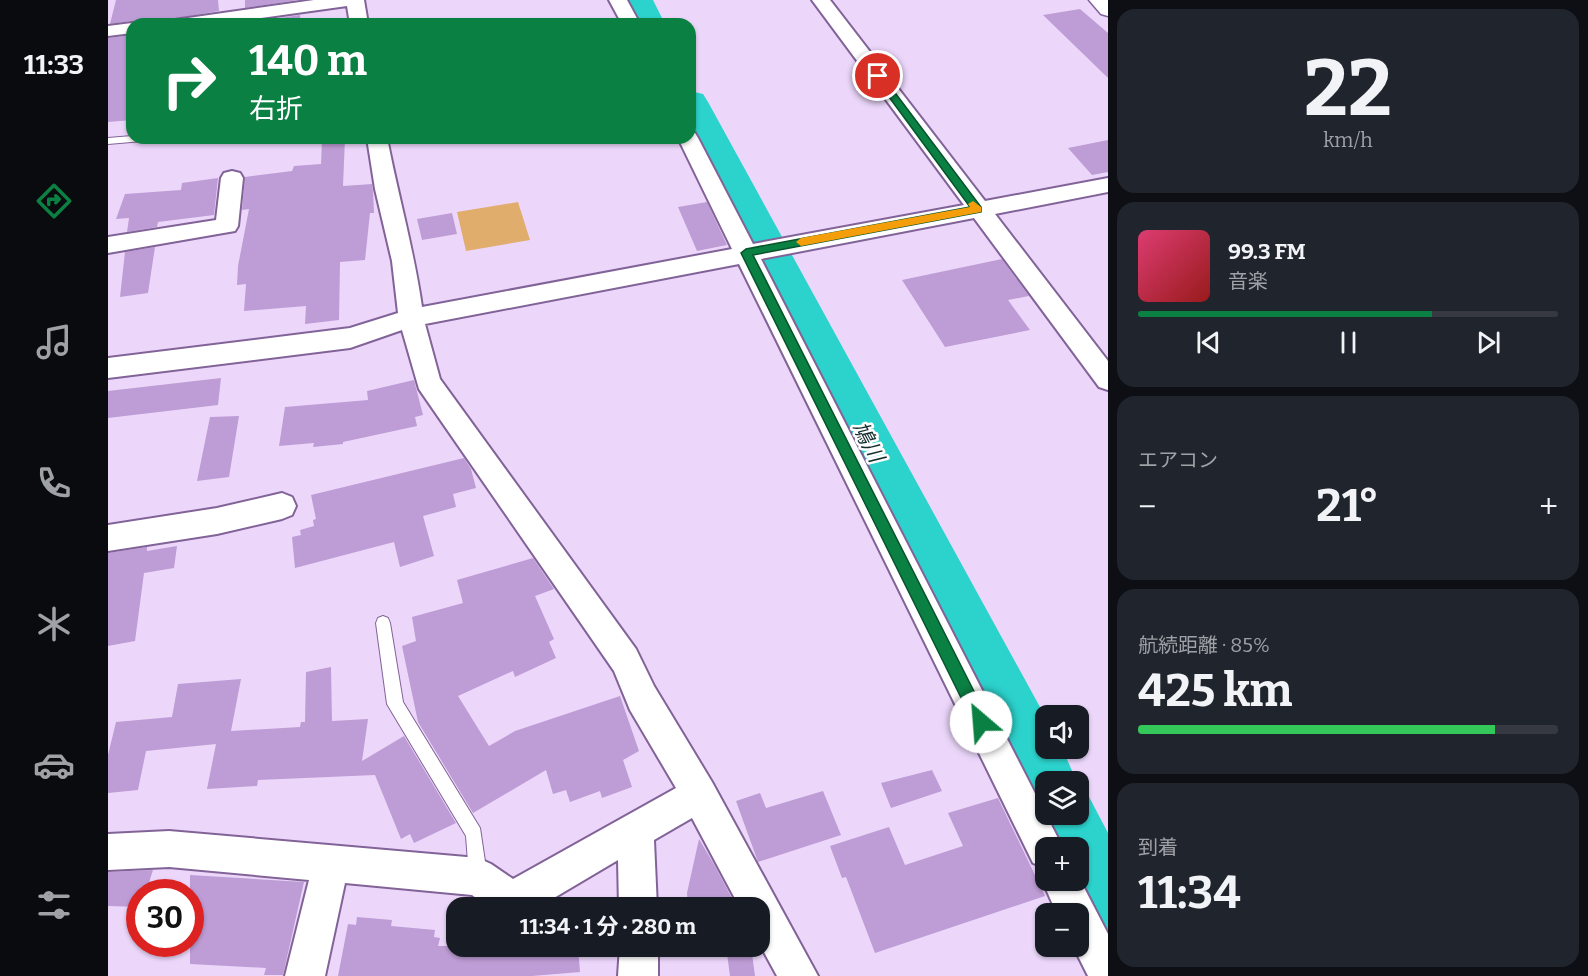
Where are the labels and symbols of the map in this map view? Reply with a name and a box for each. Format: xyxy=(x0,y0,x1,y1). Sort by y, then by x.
pin xyxy=(852,50,903,101)
water label: 鳩川 xyxy=(847,417,890,468)
position arrow xyxy=(949,690,1013,754)
speed limit sign: 30 xyxy=(126,879,204,957)

